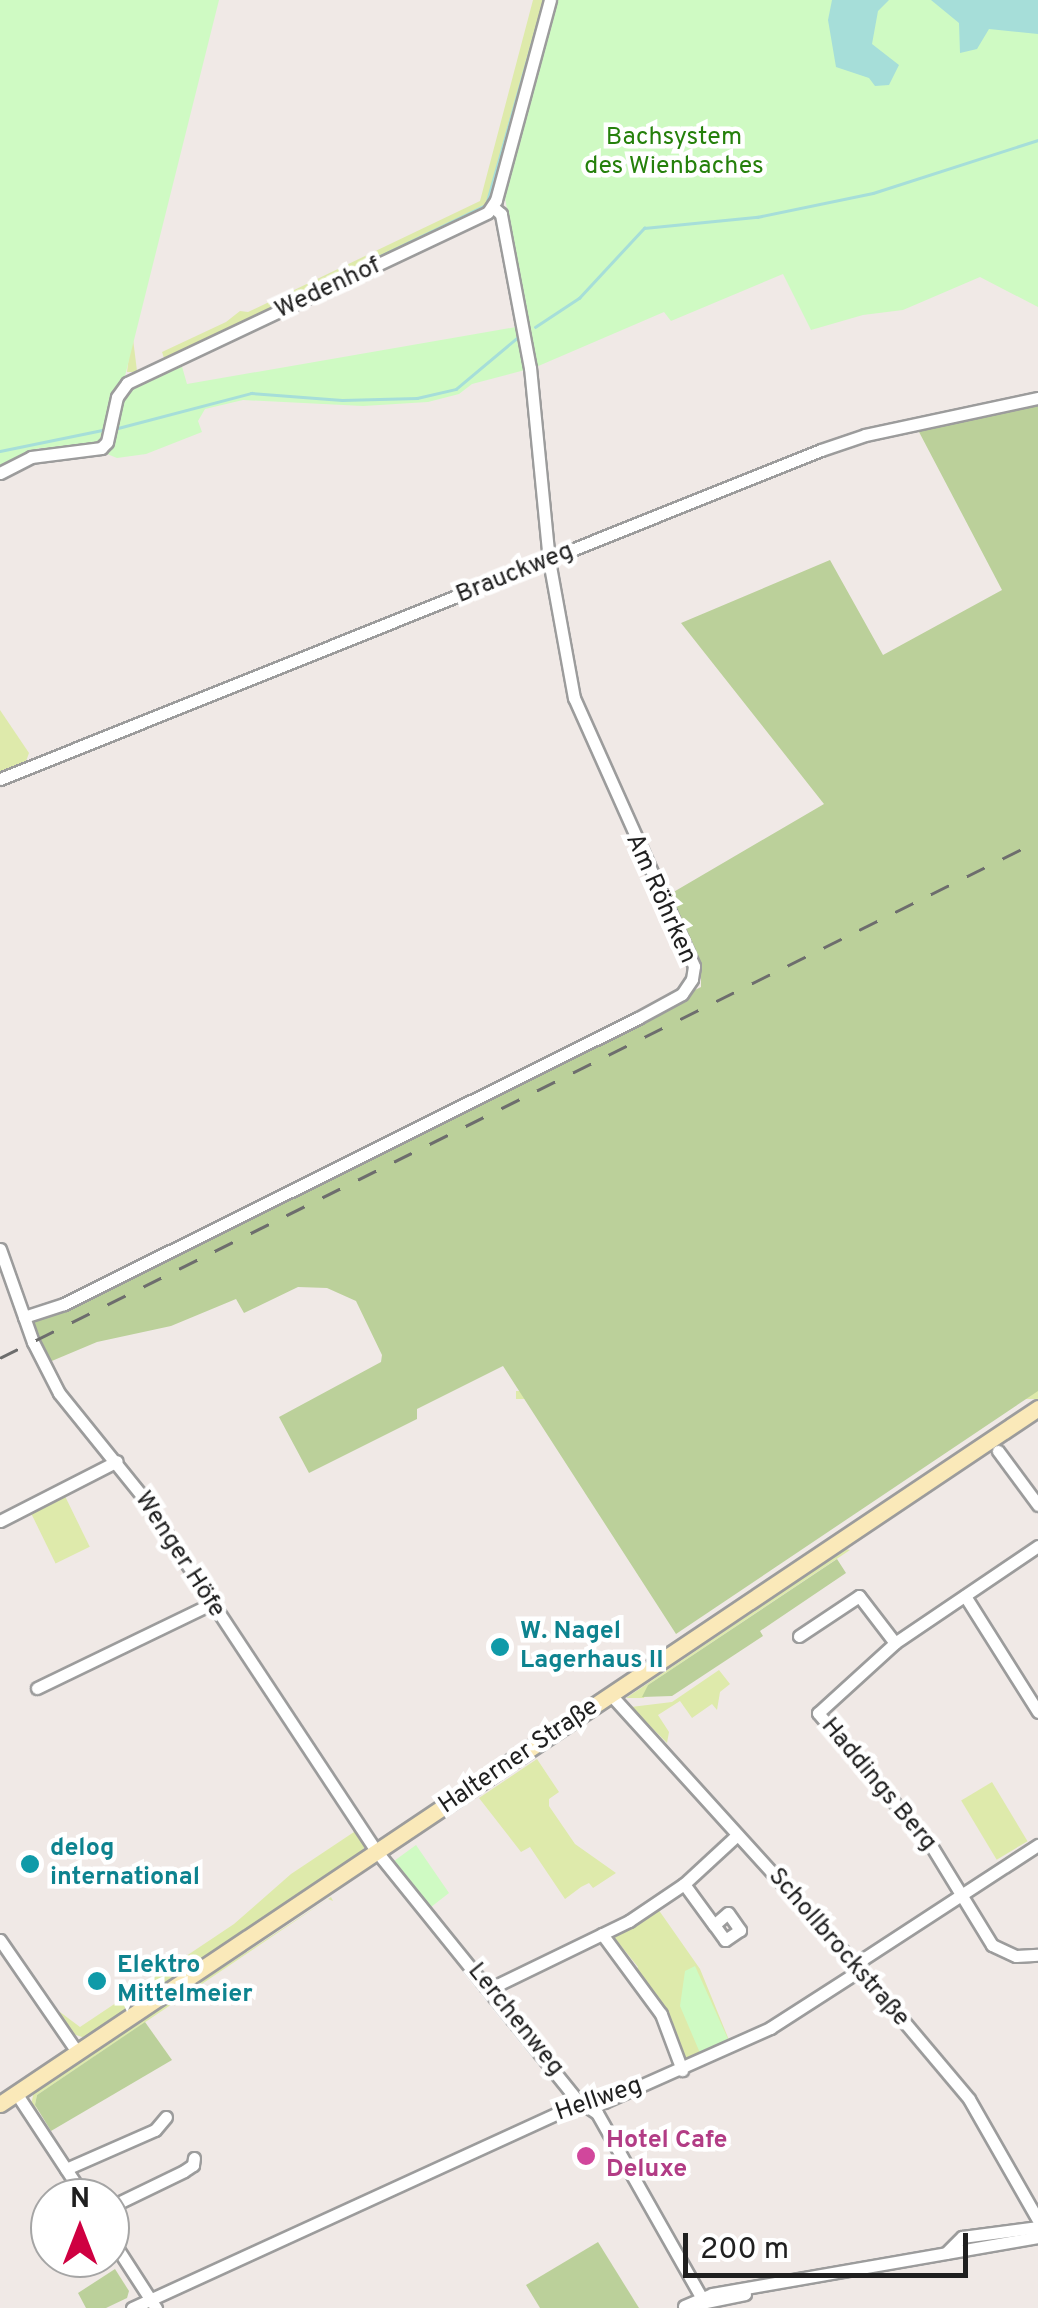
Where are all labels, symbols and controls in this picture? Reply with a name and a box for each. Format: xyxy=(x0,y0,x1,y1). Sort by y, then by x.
park label: Bachsystem des Wienbaches xyxy=(584,124,764,183)
street label: Wedenhof xyxy=(271,252,385,326)
street label: Brauckweg xyxy=(452,537,578,611)
street label: Am Röhrken xyxy=(618,829,702,969)
street label: Wenger Höfe xyxy=(127,1486,231,1624)
place label: W. Nagel Lagerhaus II xyxy=(520,1618,664,1677)
marker: W. Nagel Lagerhaus II xyxy=(489,1636,511,1658)
street label: Halterner Straße xyxy=(434,1693,604,1821)
street label: Haddings Berg xyxy=(814,1712,942,1858)
place label: delog international xyxy=(50,1835,200,1894)
marker: delog international xyxy=(19,1853,41,1875)
street label: Schollbrockstraße xyxy=(761,1862,915,2034)
place label: Elektro Mittelmeier xyxy=(117,1952,253,2011)
street label: Lerchenweg xyxy=(460,1957,570,2083)
marker: Elektro Mittelmeier xyxy=(86,1970,108,1992)
street label: Hellweg xyxy=(552,2071,646,2129)
place label: Hotel Cafe Deluxe xyxy=(606,2127,727,2186)
marker: Hotel Cafe Deluxe xyxy=(575,2145,597,2167)
north arrow xyxy=(30,2178,130,2278)
text: N xyxy=(70,2182,90,2218)
scale bar xyxy=(688,2213,973,2275)
text: 200 m xyxy=(700,2232,789,2269)

